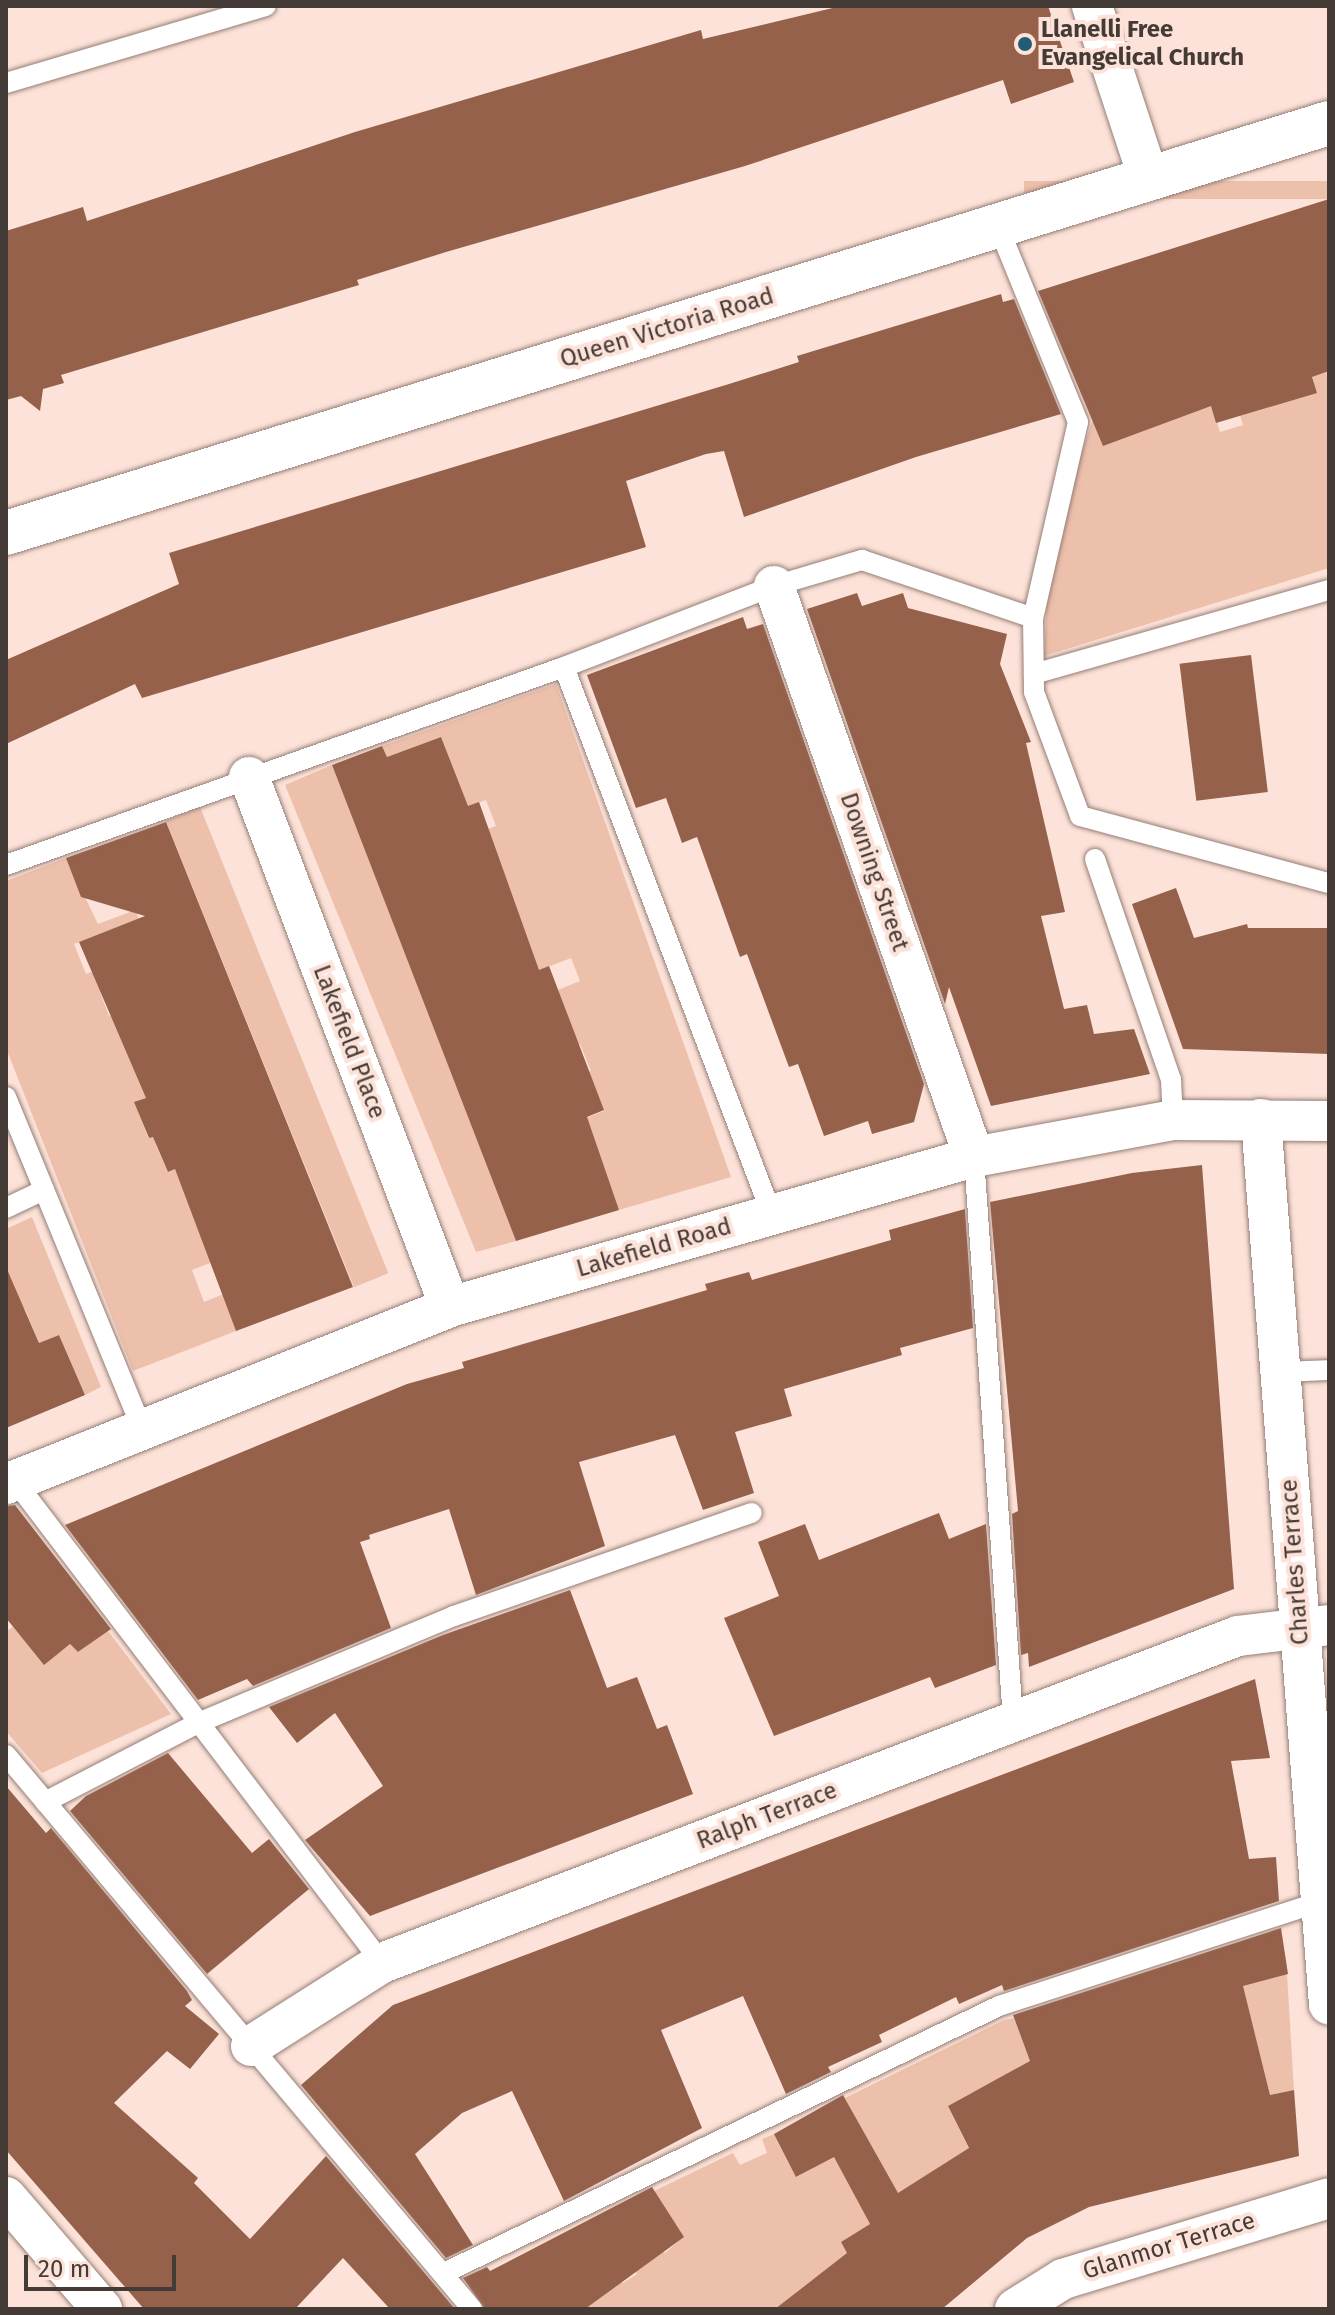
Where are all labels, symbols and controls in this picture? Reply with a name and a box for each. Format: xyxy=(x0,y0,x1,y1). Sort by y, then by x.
place label: Llanelli Free Evangelical Church xyxy=(1041,16,1244,72)
marker: Llanelli Free Evangelical Church xyxy=(1016,35,1034,53)
street label: Queen Victoria Road xyxy=(557,282,777,374)
street label: Downing Street xyxy=(833,789,915,955)
street label: Lakefield Place xyxy=(306,961,392,1123)
street label: Lakefield Road xyxy=(573,1212,735,1284)
street label: Charles Terrace xyxy=(1275,1478,1315,1646)
street label: Ralph Terrace xyxy=(693,1776,841,1856)
street label: Glanmor Terrace xyxy=(1080,2206,1258,2286)
scale bar xyxy=(28,2239,180,2289)
text: 20 m xyxy=(38,2255,90,2283)

